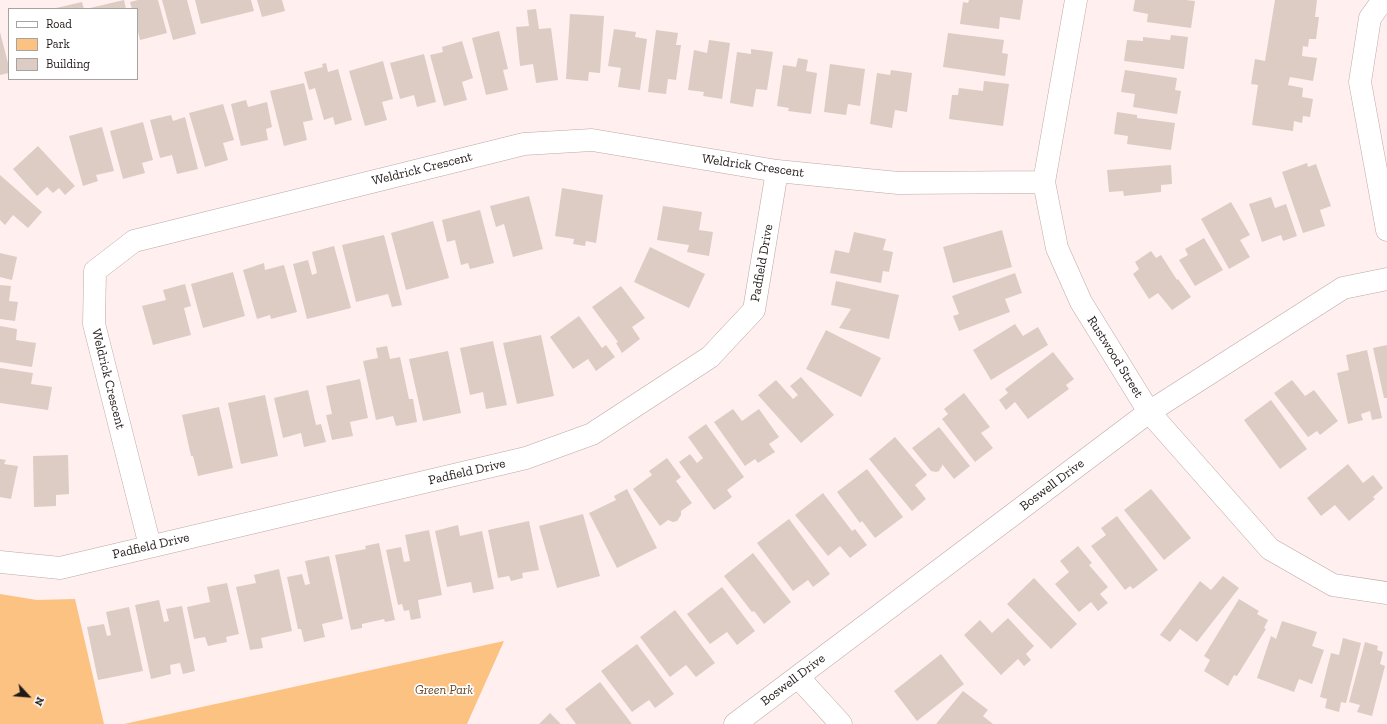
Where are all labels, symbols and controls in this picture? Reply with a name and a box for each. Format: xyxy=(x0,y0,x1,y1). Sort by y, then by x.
legend xyxy=(8,8,138,80)
text: Road xyxy=(46,17,72,31)
text: Park xyxy=(46,37,70,51)
text: Building xyxy=(46,57,90,71)
street label: Weldrick Crescent xyxy=(370,149,474,189)
street label: Weldrick Crescent xyxy=(701,151,805,181)
street label: Padfield Drive xyxy=(748,223,776,303)
street label: Rustwood Street xyxy=(1084,313,1146,401)
street label: Weldrick Crescent xyxy=(88,327,128,431)
street label: Padfield Drive xyxy=(427,456,507,488)
street label: Boswell Drive xyxy=(1017,456,1087,514)
street label: Padfield Drive xyxy=(111,530,191,562)
street label: Boswell Drive xyxy=(758,651,828,709)
north arrow xyxy=(8,676,48,716)
park label: Green Park xyxy=(415,682,473,698)
text: N xyxy=(32,695,47,708)

